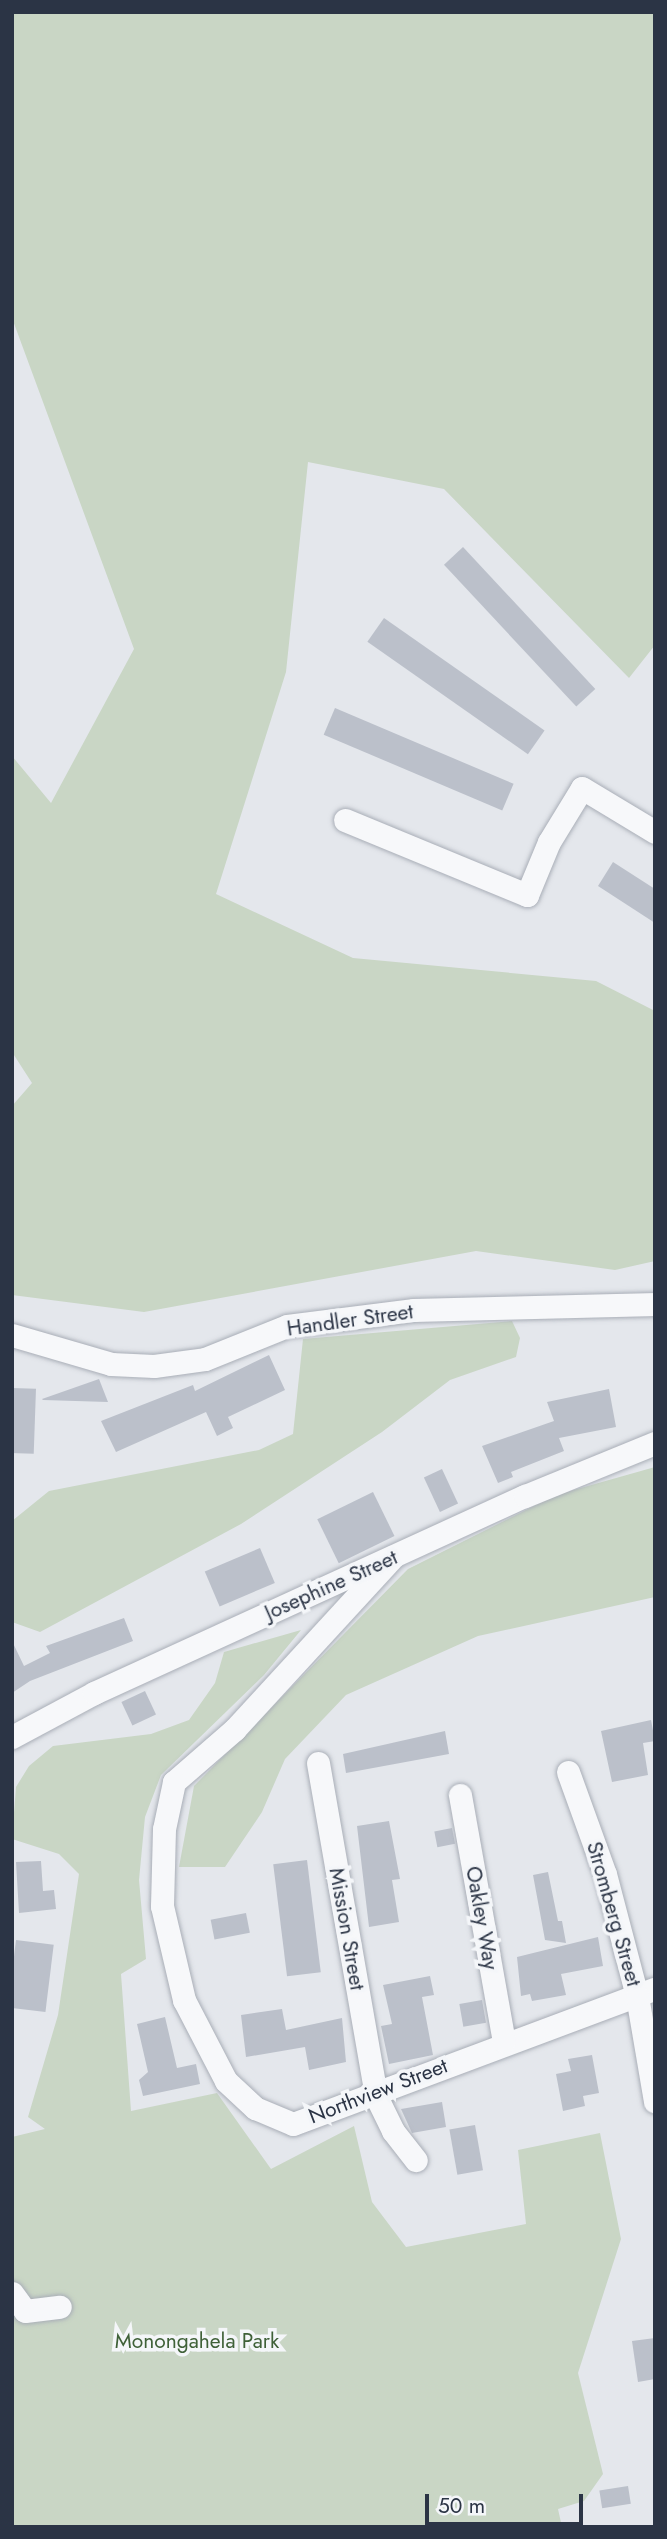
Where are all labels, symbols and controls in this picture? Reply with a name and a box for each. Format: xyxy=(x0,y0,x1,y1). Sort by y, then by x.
street label: Handler Street xyxy=(285,1299,415,1341)
street label: Josephine Street xyxy=(261,1545,401,1625)
street label: Stromberg Street xyxy=(581,1839,647,1989)
street label: Oakley Way xyxy=(460,1864,504,1972)
street label: Mission Street xyxy=(324,1866,370,1992)
street label: Northview Street xyxy=(305,2053,451,2129)
park label: Monongahela Park xyxy=(115,2328,279,2354)
scale bar xyxy=(429,2480,586,2524)
text: 50 m xyxy=(438,2491,485,2521)

